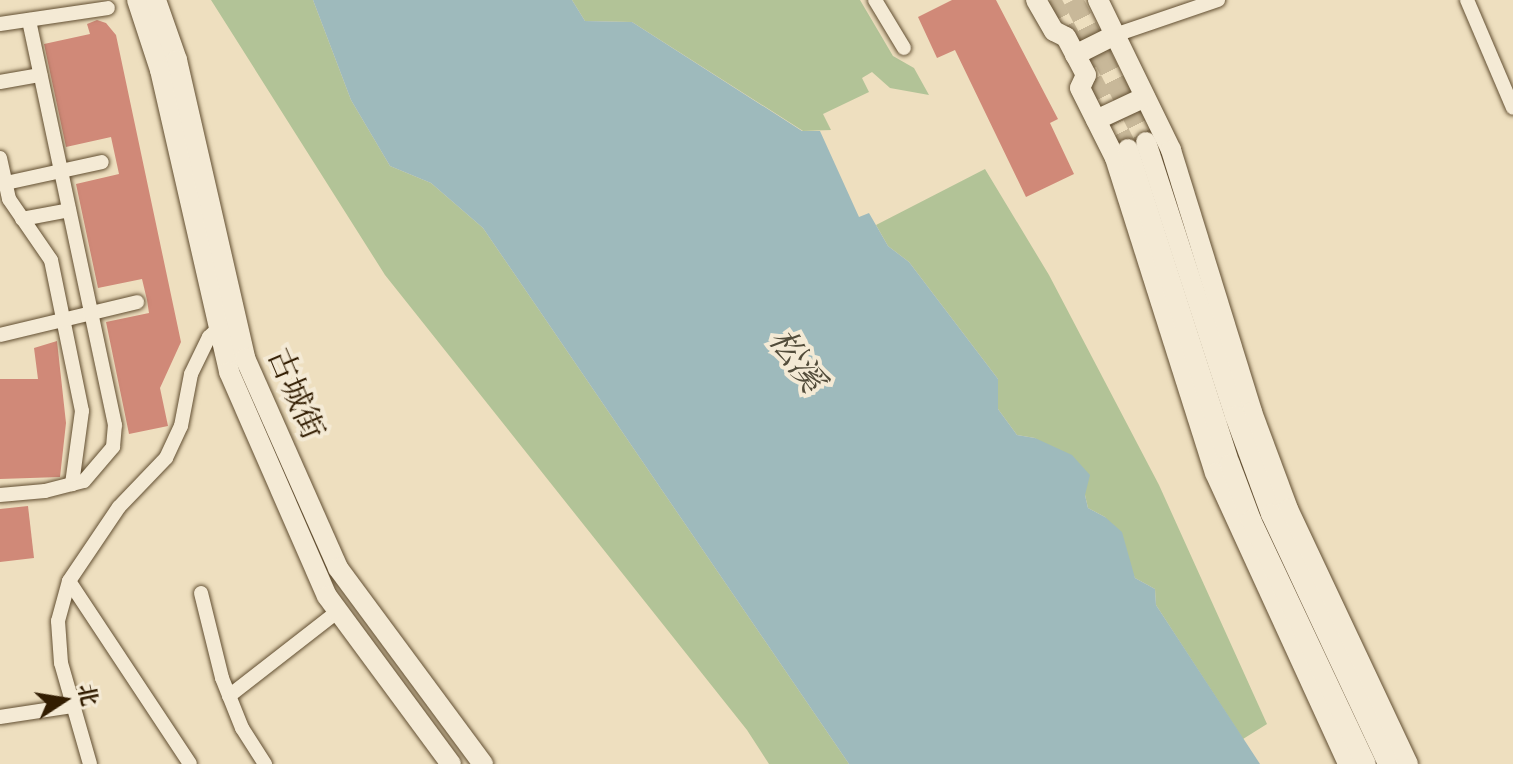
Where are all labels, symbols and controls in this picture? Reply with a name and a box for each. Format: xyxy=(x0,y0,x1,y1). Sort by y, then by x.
water label: 松溪 xyxy=(761,320,833,400)
street label: 古城街 xyxy=(259,342,331,446)
north arrow xyxy=(24,660,104,740)
text: 北 xyxy=(72,681,103,708)

